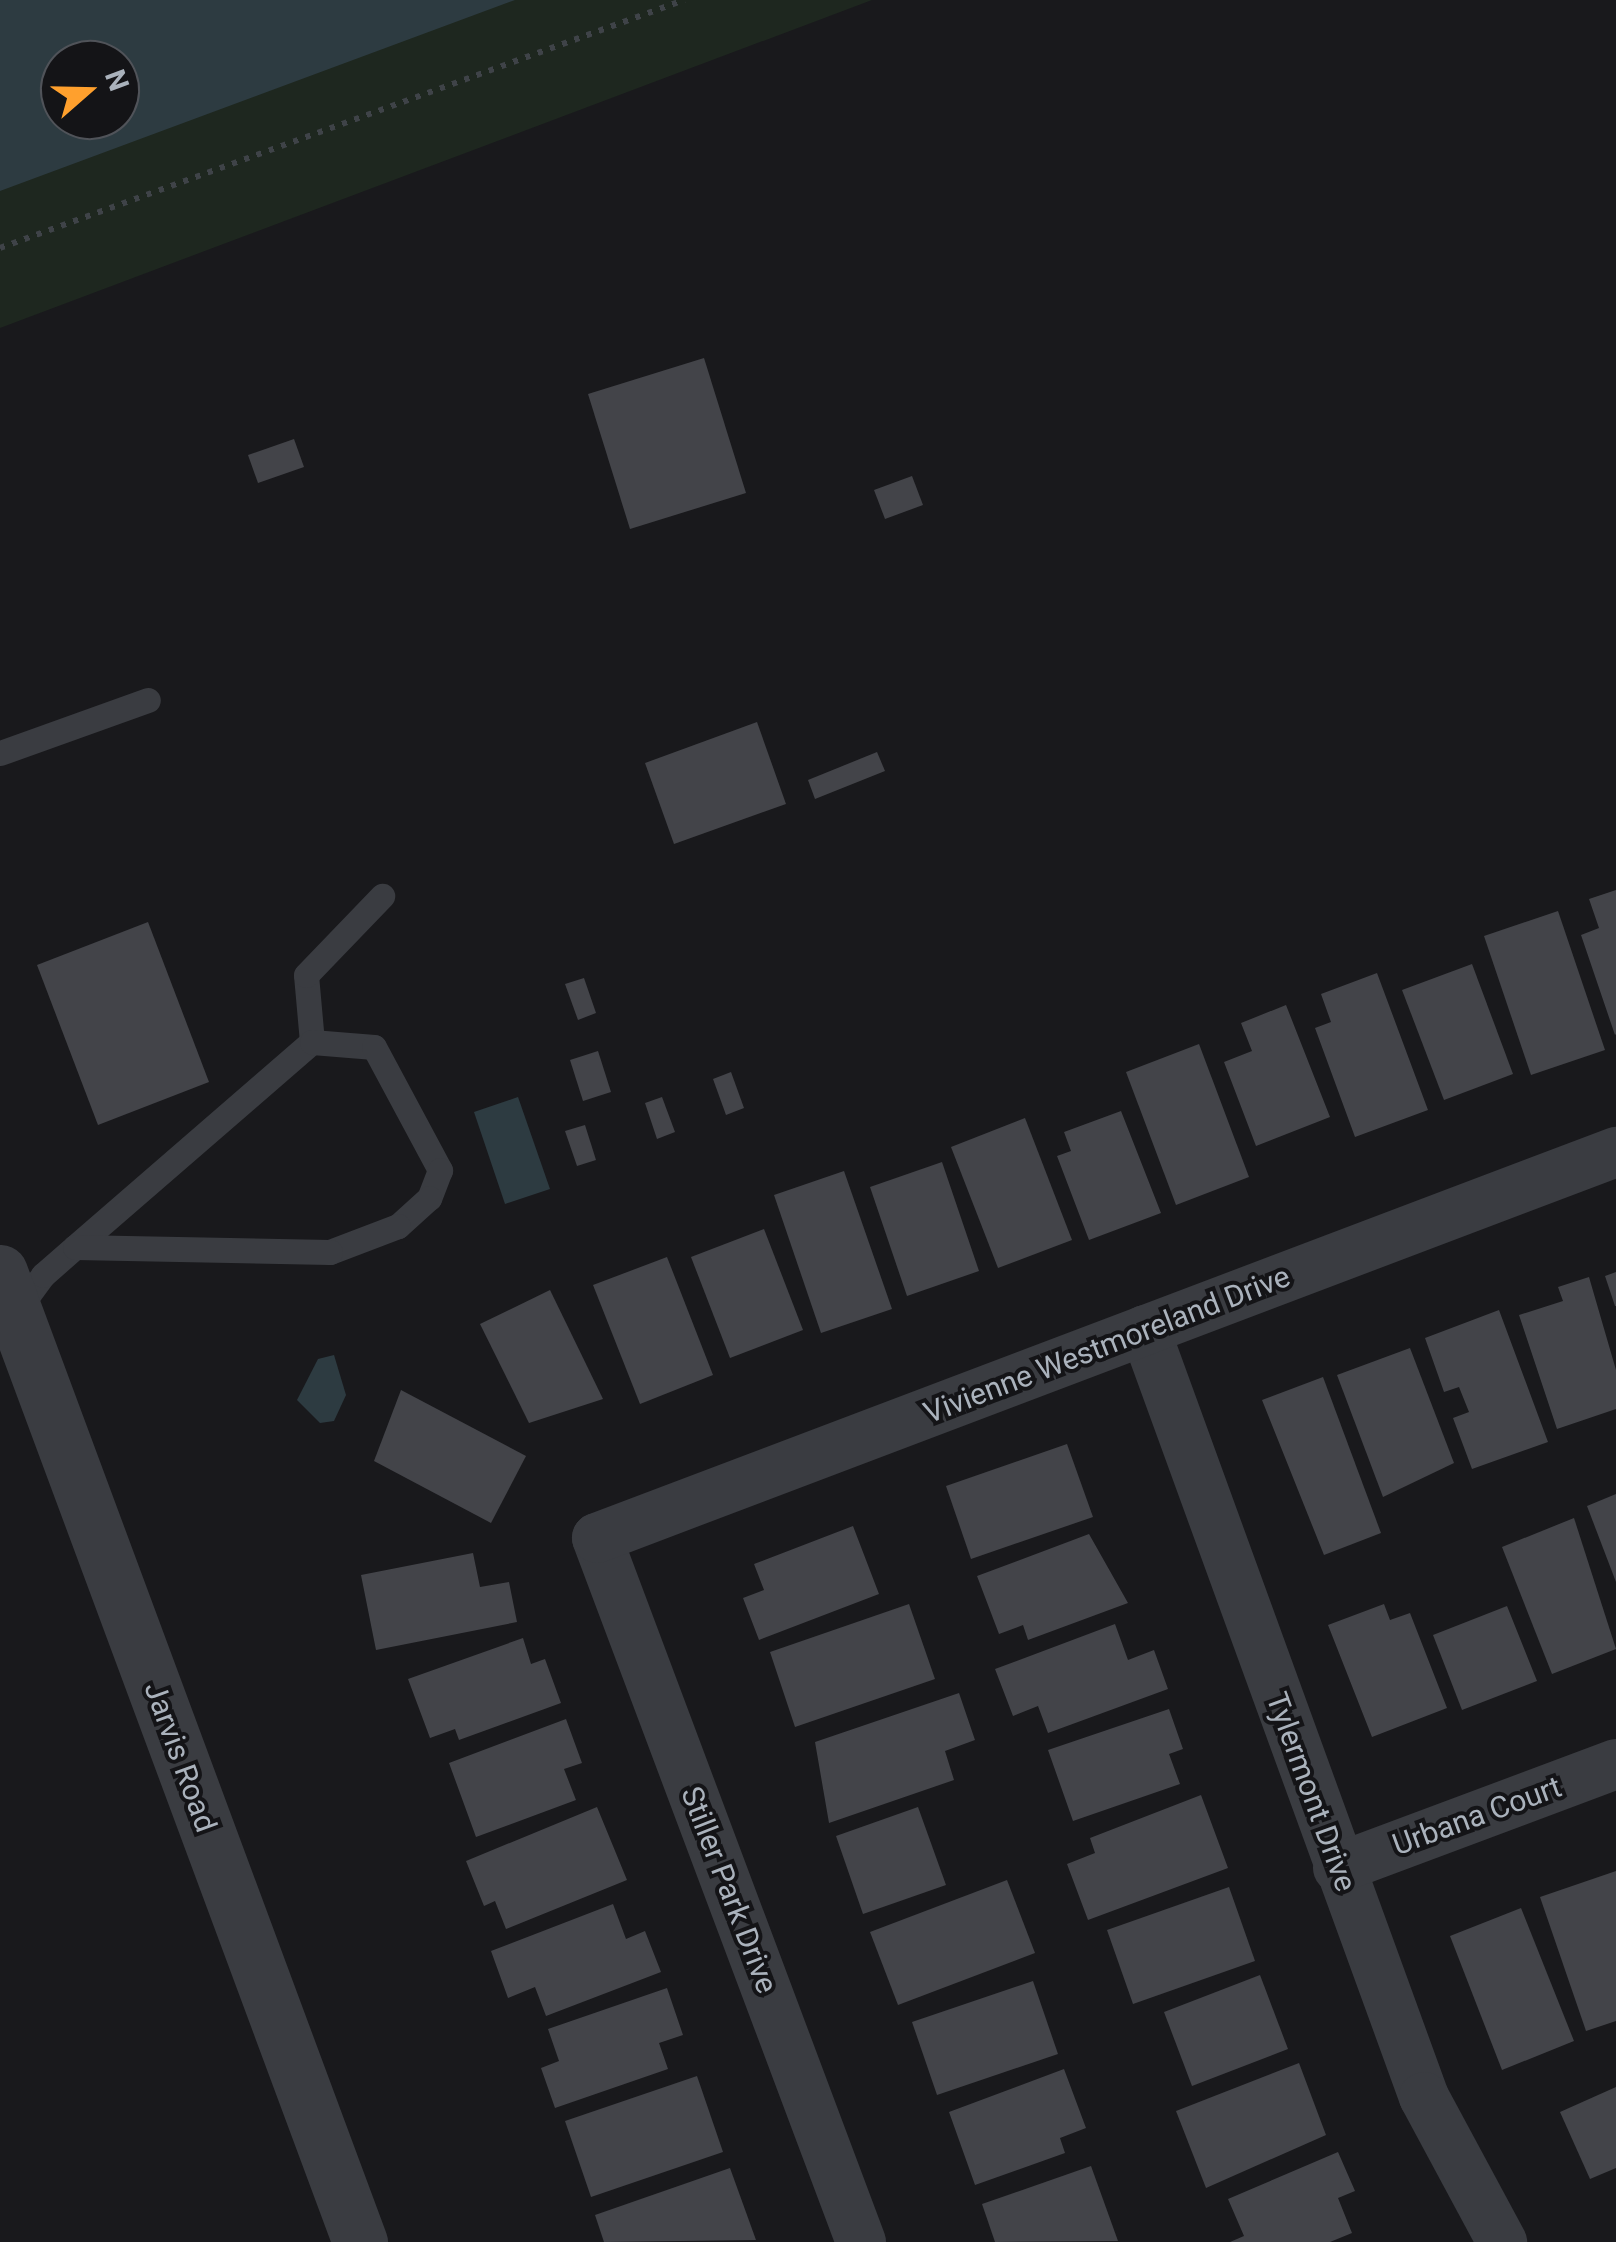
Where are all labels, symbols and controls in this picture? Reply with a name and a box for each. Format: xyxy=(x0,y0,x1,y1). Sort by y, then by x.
north arrow xyxy=(40,40,140,140)
text: N xyxy=(98,65,136,95)
street label: Vivienne Westmoreland Drive xyxy=(919,1258,1295,1432)
street label: Jarvis Road xyxy=(136,1677,224,1837)
street label: Tylermont Drive xyxy=(1258,1688,1364,1896)
street label: Urbana Court xyxy=(1388,1769,1566,1863)
street label: Stiller Park Drive xyxy=(673,1782,785,1998)

